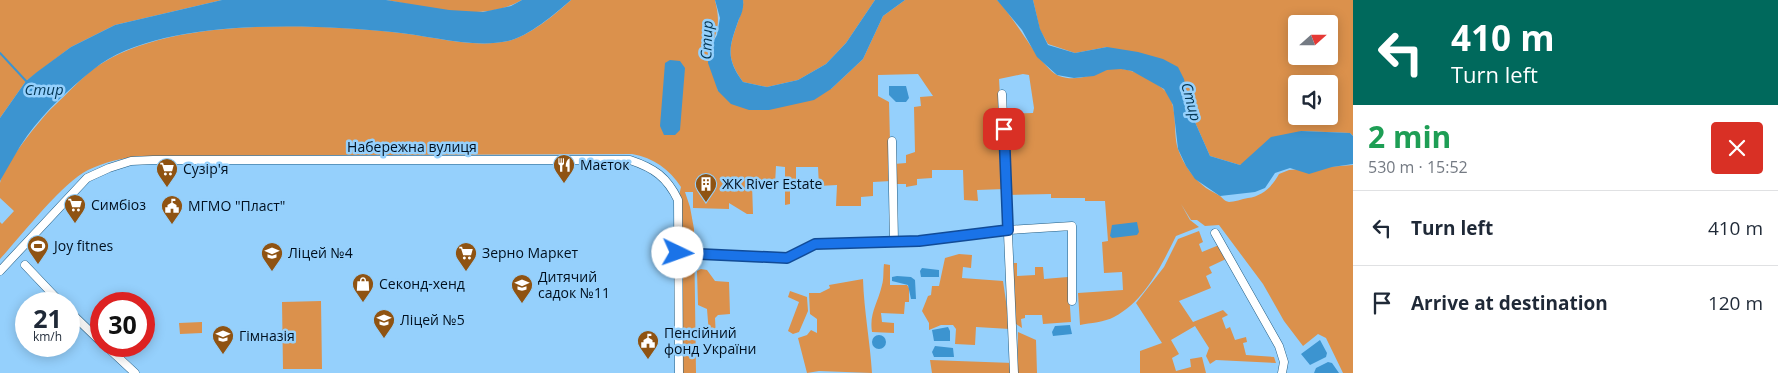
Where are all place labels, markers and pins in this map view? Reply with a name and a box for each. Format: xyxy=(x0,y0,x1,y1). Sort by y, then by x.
pin xyxy=(983,108,1025,150)
restaurant icon: Маєток xyxy=(552,153,576,184)
place label: Маєток xyxy=(580,155,630,174)
supermarket icon: Сузір'я xyxy=(155,157,179,188)
place label: Сузір'я xyxy=(183,159,229,178)
building icon: ЖК River Estate xyxy=(694,172,718,203)
place label: ЖК River Estate xyxy=(722,174,823,193)
supermarket icon: Симбіоз xyxy=(63,193,87,224)
public building icon: МГМО "Пласт" xyxy=(160,194,184,225)
place label: Симбіоз xyxy=(91,195,146,214)
place label: МГМО "Пласт" xyxy=(188,196,285,215)
sports icon: Joy fitnes xyxy=(26,234,50,265)
place label: Joy fitnes xyxy=(52,236,114,255)
school or university icon: Ліцей №4 xyxy=(260,241,284,272)
supermarket icon: Зерно Маркет xyxy=(454,241,478,272)
place label: Ліцей №4 xyxy=(288,243,353,262)
place label: Зерно Маркет xyxy=(482,243,579,262)
place label: Дитячий садок №11 xyxy=(538,267,610,302)
shop icon: Секонд-хенд xyxy=(351,272,375,303)
school or university icon: Дитячий садок №11 xyxy=(510,273,534,304)
place label: Секонд-хенд xyxy=(379,274,465,293)
school or university icon: Ліцей №5 xyxy=(372,308,396,339)
place label: Ліцей №5 xyxy=(400,310,465,329)
place label: Пенсійний фонд України xyxy=(664,323,757,358)
school or university icon: Гімназія xyxy=(211,324,235,355)
place label: Гімназія xyxy=(239,326,295,345)
public building icon: Пенсійний фонд України xyxy=(636,329,660,360)

